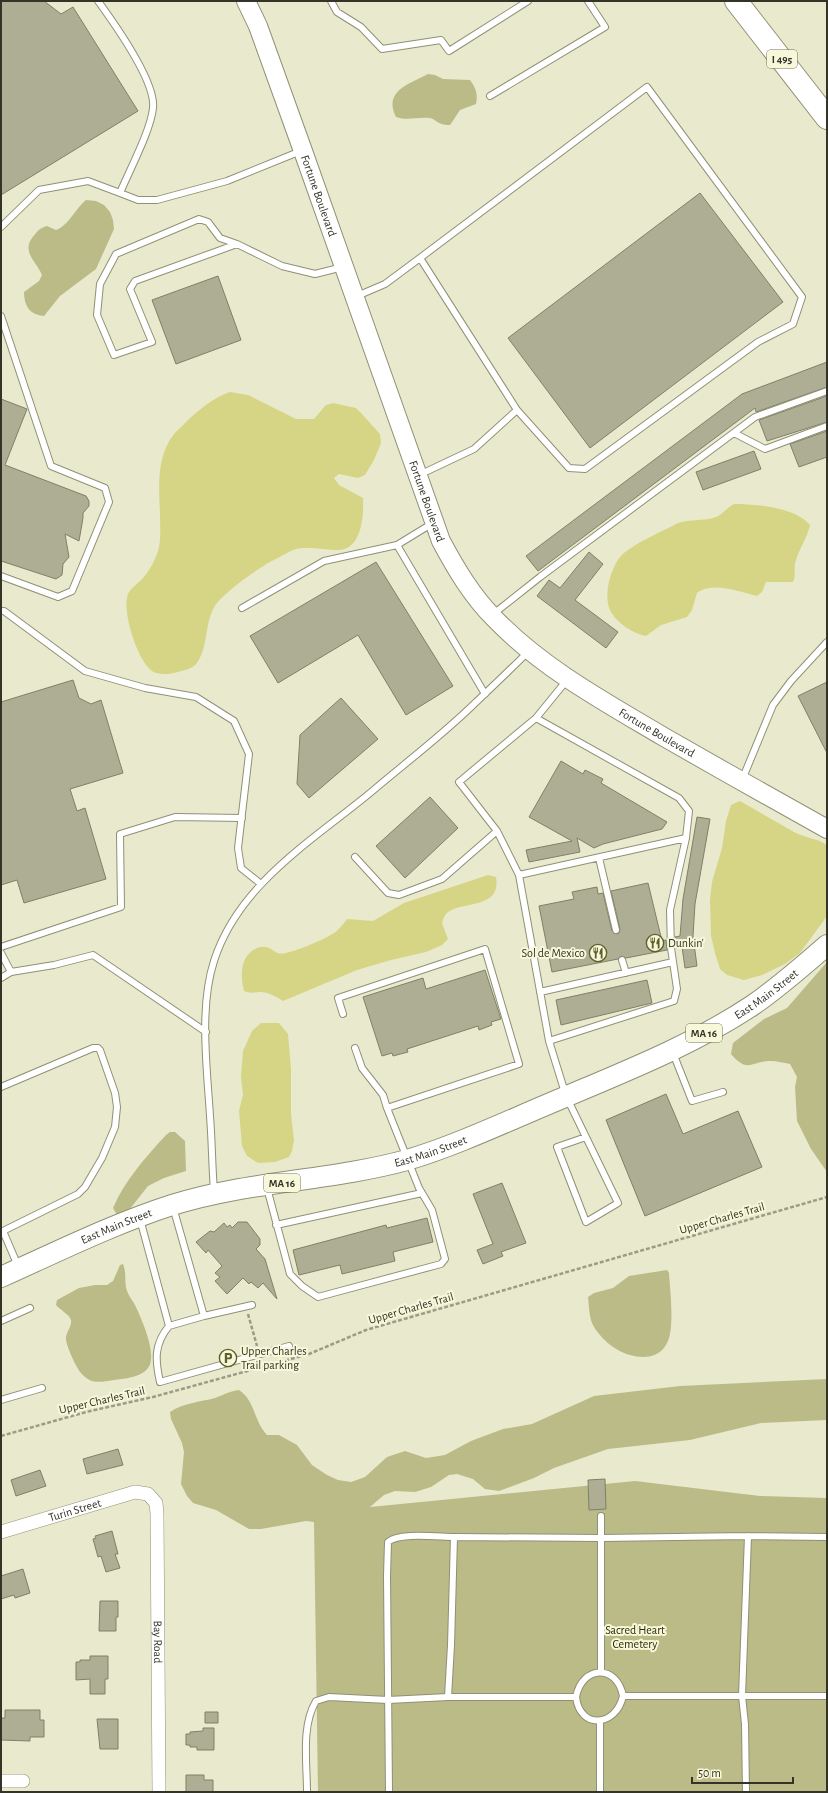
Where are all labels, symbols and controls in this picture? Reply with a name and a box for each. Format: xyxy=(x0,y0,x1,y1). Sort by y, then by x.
road number: I 495 xyxy=(767,50,797,68)
street label: Fortune Boulevard xyxy=(299,153,339,238)
street label: Fortune Boulevard xyxy=(407,459,447,543)
street label: Fortune Boulevard xyxy=(617,706,697,759)
restaurant icon: Dunkin' xyxy=(645,933,665,953)
place label: Dunkin' xyxy=(668,937,704,949)
restaurant icon: Sol de Mexico xyxy=(588,943,608,963)
place label: Sol de Mexico xyxy=(522,947,585,959)
street label: East Main Street xyxy=(732,967,800,1021)
road number: MA 16 xyxy=(686,1024,722,1042)
street label: East Main Street xyxy=(393,1133,468,1169)
road number: MA 16 xyxy=(264,1174,300,1192)
street label: Upper Charles Trail xyxy=(678,1200,766,1236)
street label: East Main Street xyxy=(79,1206,154,1246)
street label: Upper Charles Trail xyxy=(367,1290,455,1326)
place label: Upper Charles Trail parking xyxy=(241,1345,307,1371)
parking icon: Upper Charles Trail parking xyxy=(218,1348,238,1368)
street label: Upper Charles Trail xyxy=(58,1384,146,1416)
street label: Turin Street xyxy=(47,1496,103,1523)
street label: Bay Road xyxy=(151,1620,164,1663)
park label: Sacred Heart Cemetery xyxy=(605,1624,665,1651)
scale bar xyxy=(692,1759,793,1785)
text: 50 m xyxy=(698,1767,721,1779)

